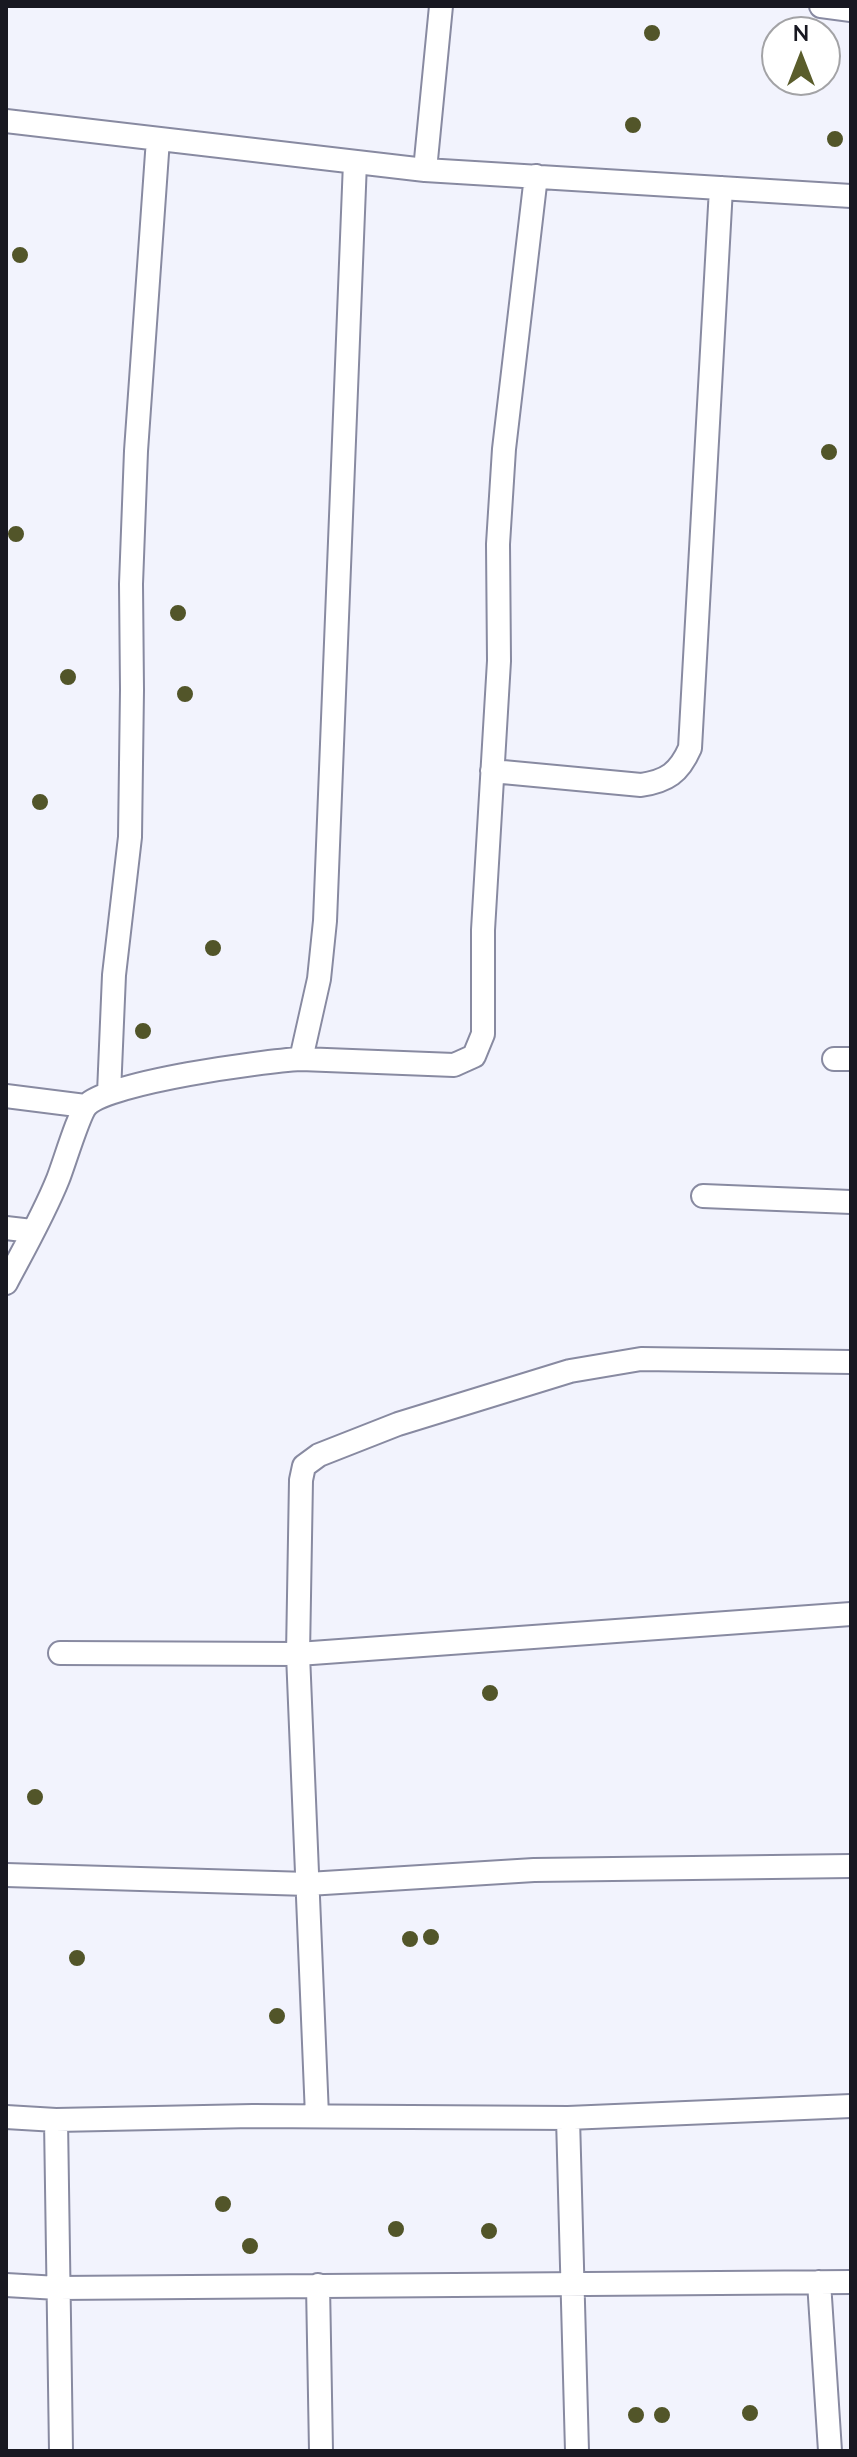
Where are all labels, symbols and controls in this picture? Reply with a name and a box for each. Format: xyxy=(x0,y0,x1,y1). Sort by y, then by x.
north arrow xyxy=(761,16,841,96)
text: N xyxy=(793,19,809,49)

